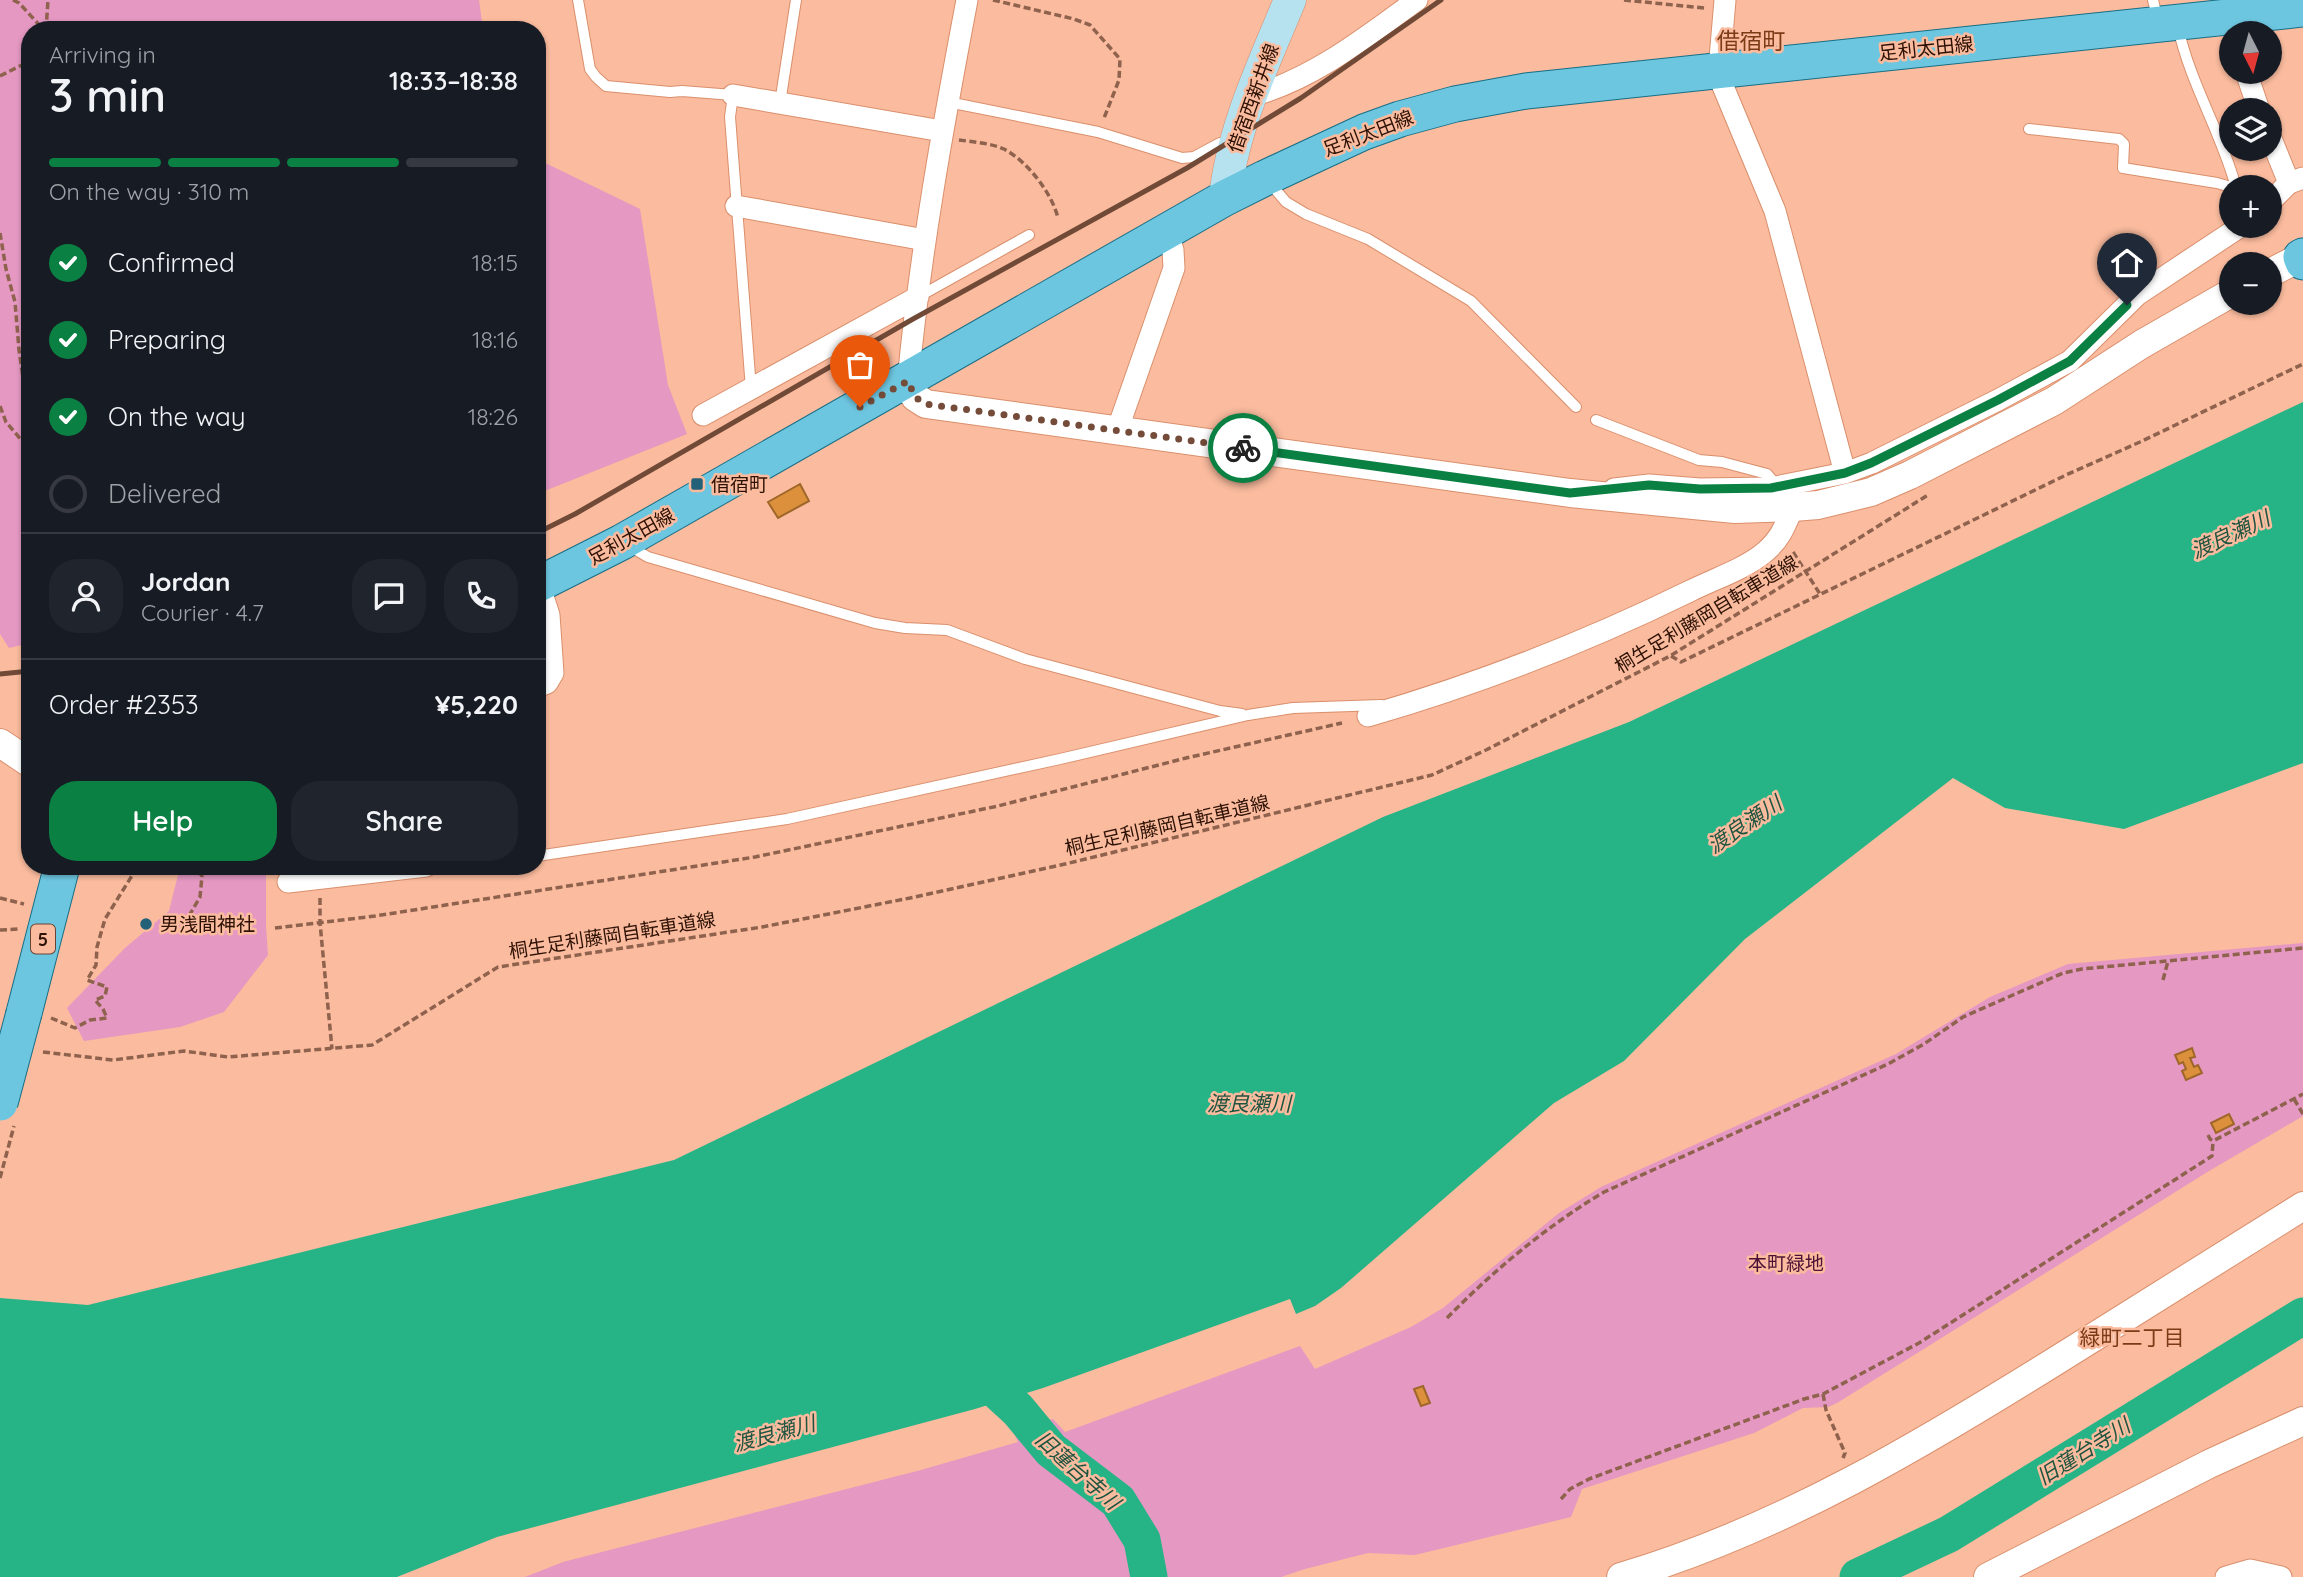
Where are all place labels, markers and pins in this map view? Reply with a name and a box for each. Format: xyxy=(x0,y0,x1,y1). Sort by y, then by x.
pin xyxy=(2097,233,2157,305)
pin xyxy=(830,335,890,407)
place label: 借宿町 xyxy=(711,472,768,496)
marker: 借宿町 xyxy=(689,476,705,492)
place label: 男浅間神社 xyxy=(160,912,255,936)
marker: 男浅間神社 xyxy=(138,916,154,932)

